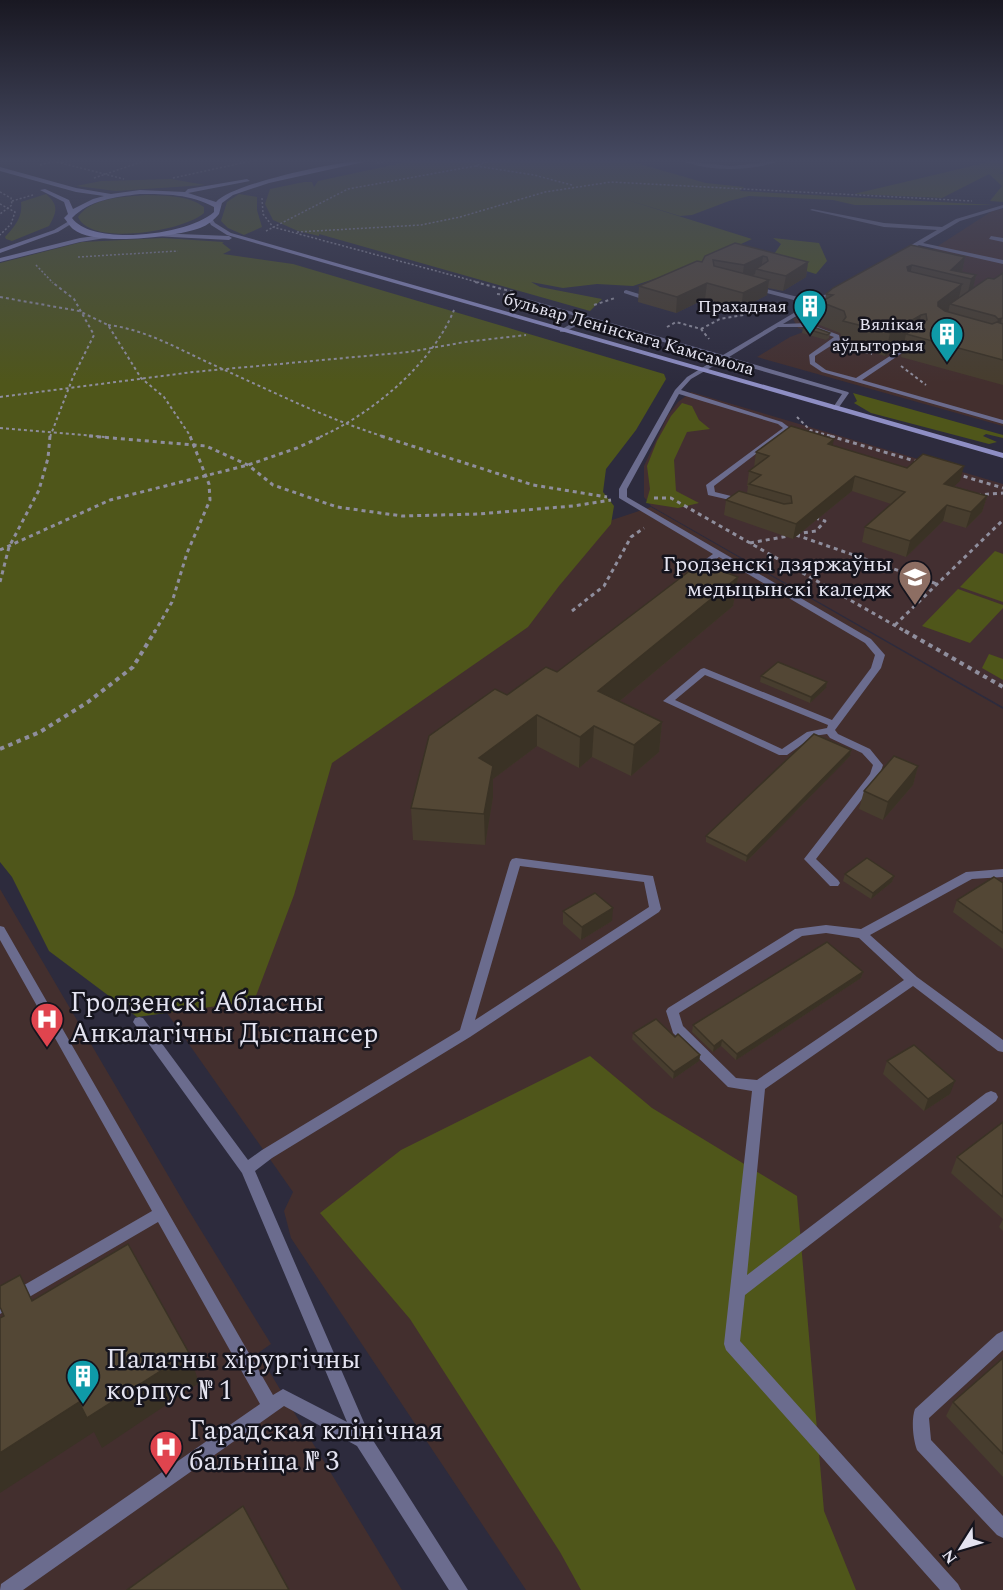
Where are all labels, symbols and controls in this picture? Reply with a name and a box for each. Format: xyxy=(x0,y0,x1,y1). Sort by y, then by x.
street label: бульвар Ленінскага Камсамола xyxy=(500,285,758,383)
building icon: Прахадная xyxy=(792,288,828,335)
place label: Прахадная xyxy=(697,293,787,320)
place label: Вялікая аўдыторыя xyxy=(832,311,924,359)
building icon: Вялікая аўдыторыя xyxy=(929,316,965,363)
place label: Гродзенскі дзяржаўны медыцынскі каледж xyxy=(662,548,892,606)
school or university icon: Гродзенскі дзяржаўны медыцынскі каледж xyxy=(897,559,933,606)
place label: Гродзенскі Абласны Анкалагічны Дыспансер xyxy=(70,982,378,1055)
hospital icon: Гродзенскі Абласны Анкалагічны Дыспансер xyxy=(29,1001,65,1048)
place label: Палатны хірургічны корпус № 1 xyxy=(106,1339,361,1412)
building icon: Палатны хірургічны корпус № 1 xyxy=(65,1358,101,1405)
place label: Гарадская клінічная бальніца № 3 xyxy=(189,1410,443,1483)
hospital icon: Гарадская клінічная бальніца № 3 xyxy=(148,1429,184,1476)
north arrow xyxy=(931,1518,991,1578)
text: N xyxy=(936,1544,963,1569)

